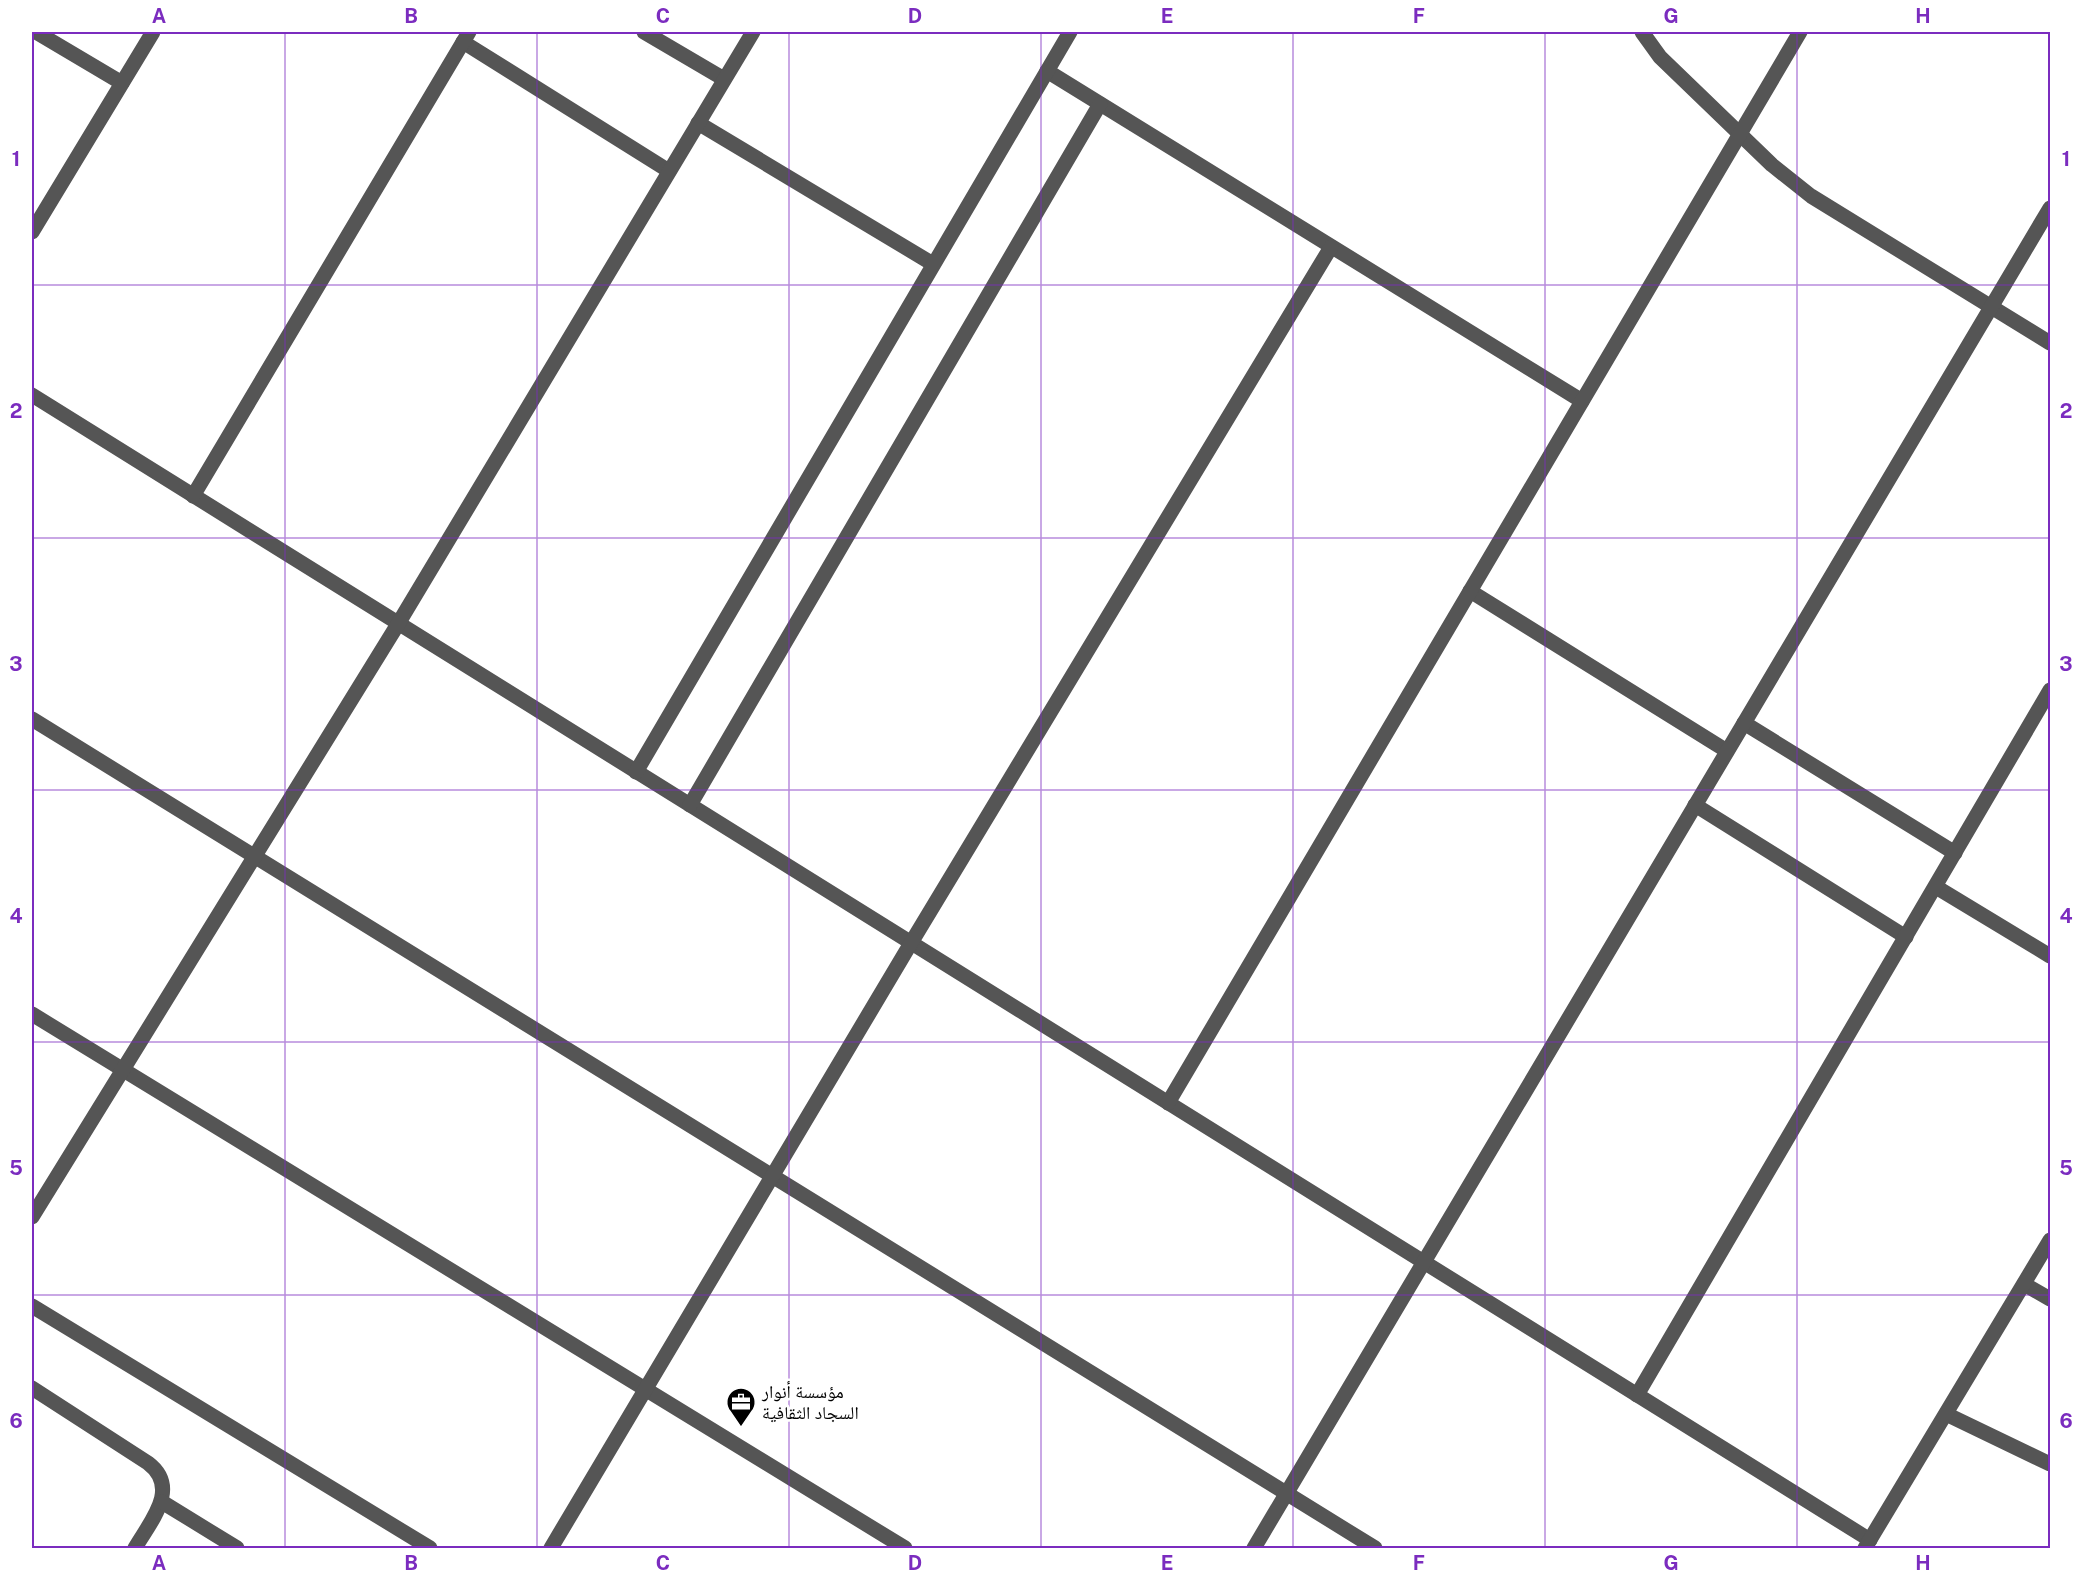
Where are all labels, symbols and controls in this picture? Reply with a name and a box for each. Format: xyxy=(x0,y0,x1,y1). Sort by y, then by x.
text: A xyxy=(152,4,166,28)
text: B xyxy=(404,4,418,28)
text: C xyxy=(656,4,670,28)
text: D xyxy=(908,4,922,28)
text: E xyxy=(1161,4,1173,28)
text: F xyxy=(1413,4,1425,28)
text: G xyxy=(1663,4,1679,28)
text: H xyxy=(1915,4,1931,28)
text: 1 xyxy=(12,147,20,171)
text: 1 xyxy=(2062,147,2070,171)
text: 2 xyxy=(10,399,22,423)
text: 2 xyxy=(2060,399,2072,423)
text: 3 xyxy=(9,652,23,676)
text: 3 xyxy=(2059,652,2073,676)
text: 4 xyxy=(9,904,23,928)
text: 4 xyxy=(2059,904,2073,928)
text: 5 xyxy=(9,1156,23,1180)
text: 5 xyxy=(2059,1156,2073,1180)
place label: مؤسسة أنوار السجاد الثقافية xyxy=(761,1381,859,1423)
office icon: مؤسسة أنوار السجاد الثقافية xyxy=(725,1386,757,1428)
text: 6 xyxy=(9,1409,23,1433)
text: 6 xyxy=(2059,1409,2073,1433)
text: A xyxy=(152,1551,166,1575)
text: B xyxy=(404,1551,418,1575)
text: C xyxy=(656,1551,670,1575)
text: D xyxy=(908,1551,922,1575)
text: E xyxy=(1161,1551,1173,1575)
text: F xyxy=(1413,1551,1425,1575)
text: G xyxy=(1663,1551,1679,1575)
text: H xyxy=(1915,1551,1931,1575)

